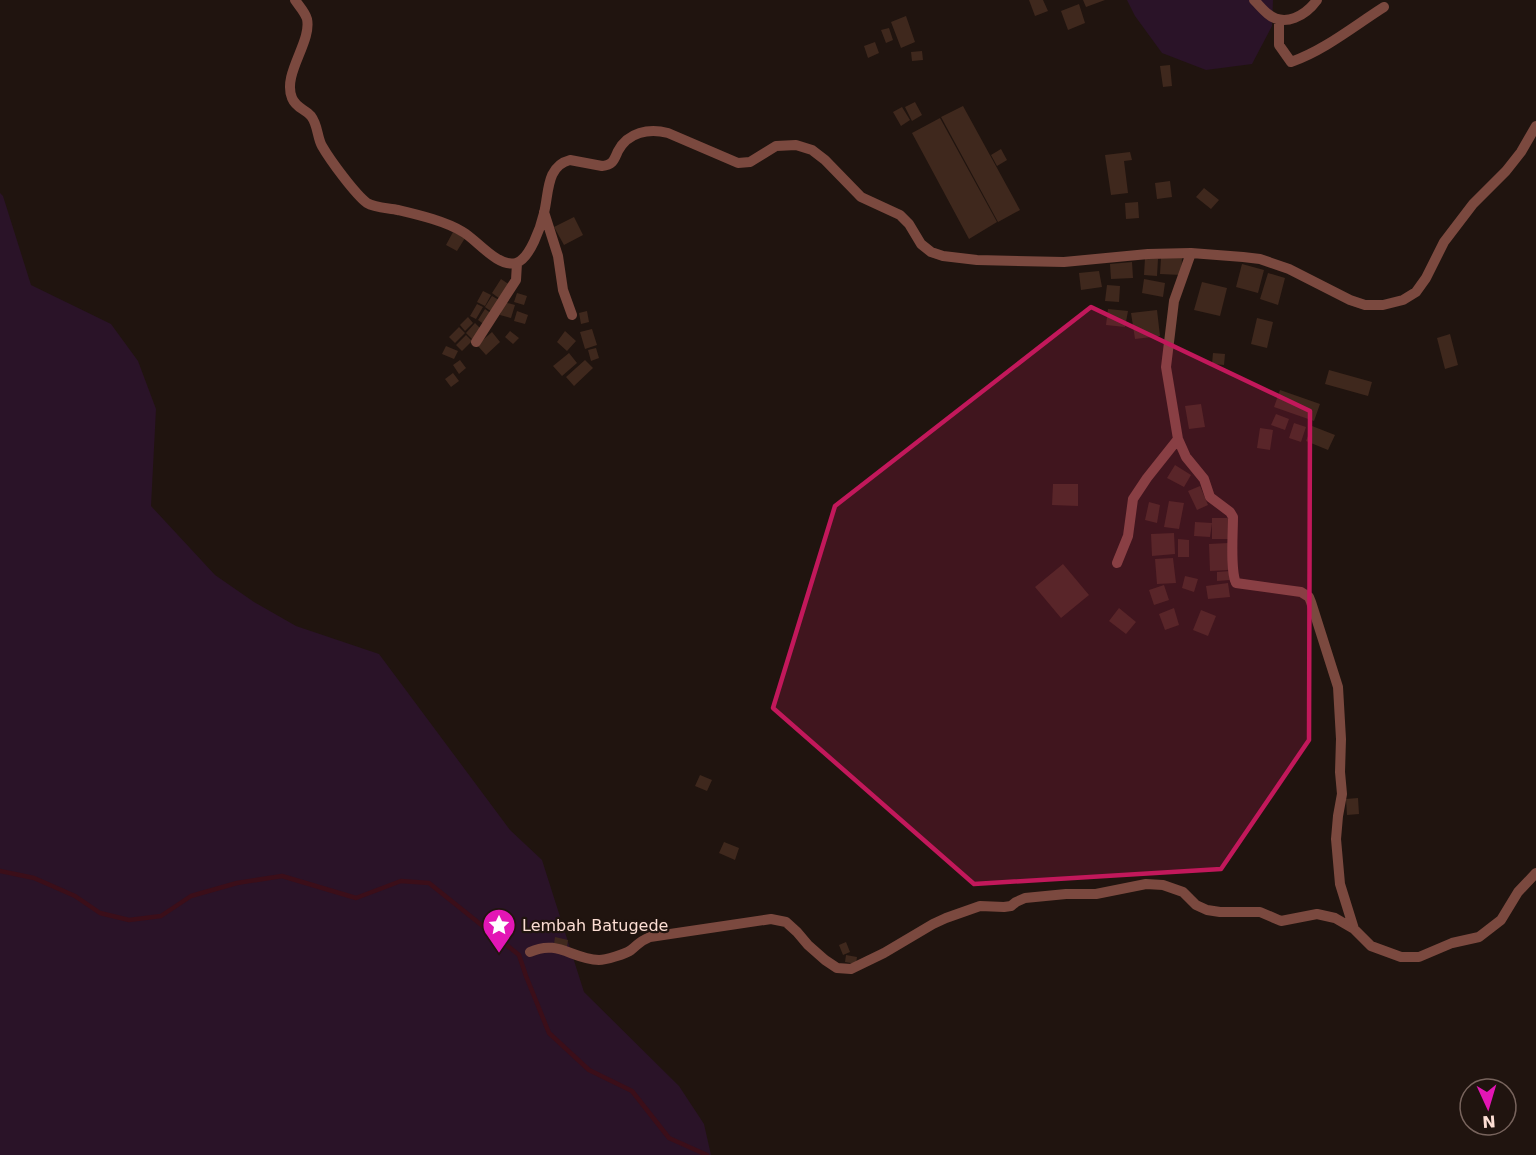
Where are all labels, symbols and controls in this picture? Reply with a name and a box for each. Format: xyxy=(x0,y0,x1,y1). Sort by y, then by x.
place icon: Lembah Batugede xyxy=(481,907,517,954)
place label: Lembah Batugede xyxy=(522,916,668,935)
north arrow xyxy=(1458,1077,1518,1137)
text: N xyxy=(1482,1112,1496,1131)

